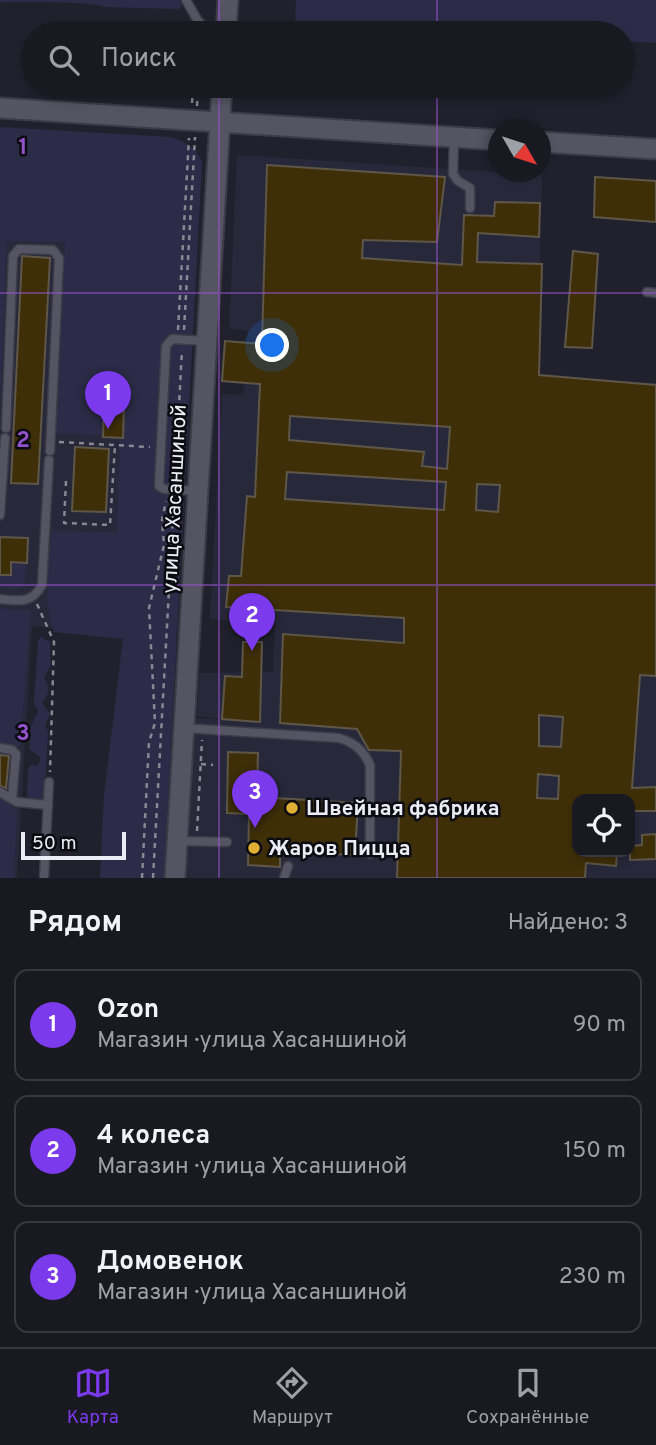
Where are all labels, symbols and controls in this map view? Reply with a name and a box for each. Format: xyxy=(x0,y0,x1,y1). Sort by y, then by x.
search box xyxy=(21,21,635,98)
icon: search xyxy=(45,41,83,79)
text: Поиск xyxy=(101,43,177,76)
north arrow xyxy=(488,119,551,182)
text: 1 xyxy=(18,134,28,163)
your location xyxy=(255,328,289,362)
pin: 1 xyxy=(85,371,131,429)
street label: улица Хасаншиной xyxy=(157,404,194,595)
text: 2 xyxy=(16,427,30,456)
pin: 2 xyxy=(229,593,275,651)
text: 3 xyxy=(16,720,30,749)
pin: 3 xyxy=(232,770,278,828)
map controls xyxy=(572,794,635,857)
button: locate xyxy=(572,794,635,857)
place label: Швейная фабрика xyxy=(306,796,500,823)
marker: Швейная фабрика xyxy=(284,800,300,816)
scale bar xyxy=(21,829,126,861)
text: 50 m xyxy=(32,832,77,856)
place label: Жаров Пицца xyxy=(268,836,410,863)
marker: Жаров Пицца xyxy=(246,840,262,856)
text: Рядом xyxy=(28,905,122,942)
text: Найдено: 3 xyxy=(508,909,628,938)
text: Ozon xyxy=(97,994,159,1027)
text: 1 xyxy=(48,1011,58,1040)
text: 90 m xyxy=(573,1011,626,1040)
text: Магазин · улица Хасаншиной xyxy=(97,1027,407,1056)
text: 4 колеса xyxy=(97,1120,210,1153)
text: 2 xyxy=(46,1137,60,1166)
text: 150 m xyxy=(564,1137,626,1166)
text: Магазин · улица Хасаншиной xyxy=(97,1153,407,1182)
text: Домовенок xyxy=(97,1246,244,1279)
text: 3 xyxy=(46,1263,60,1292)
text: 230 m xyxy=(559,1263,626,1292)
text: Магазин · улица Хасаншиной xyxy=(97,1279,407,1308)
tab: Карта xyxy=(67,1364,119,1430)
tab: Маршрут xyxy=(252,1364,333,1430)
tab: Сохранённые xyxy=(466,1364,589,1430)

